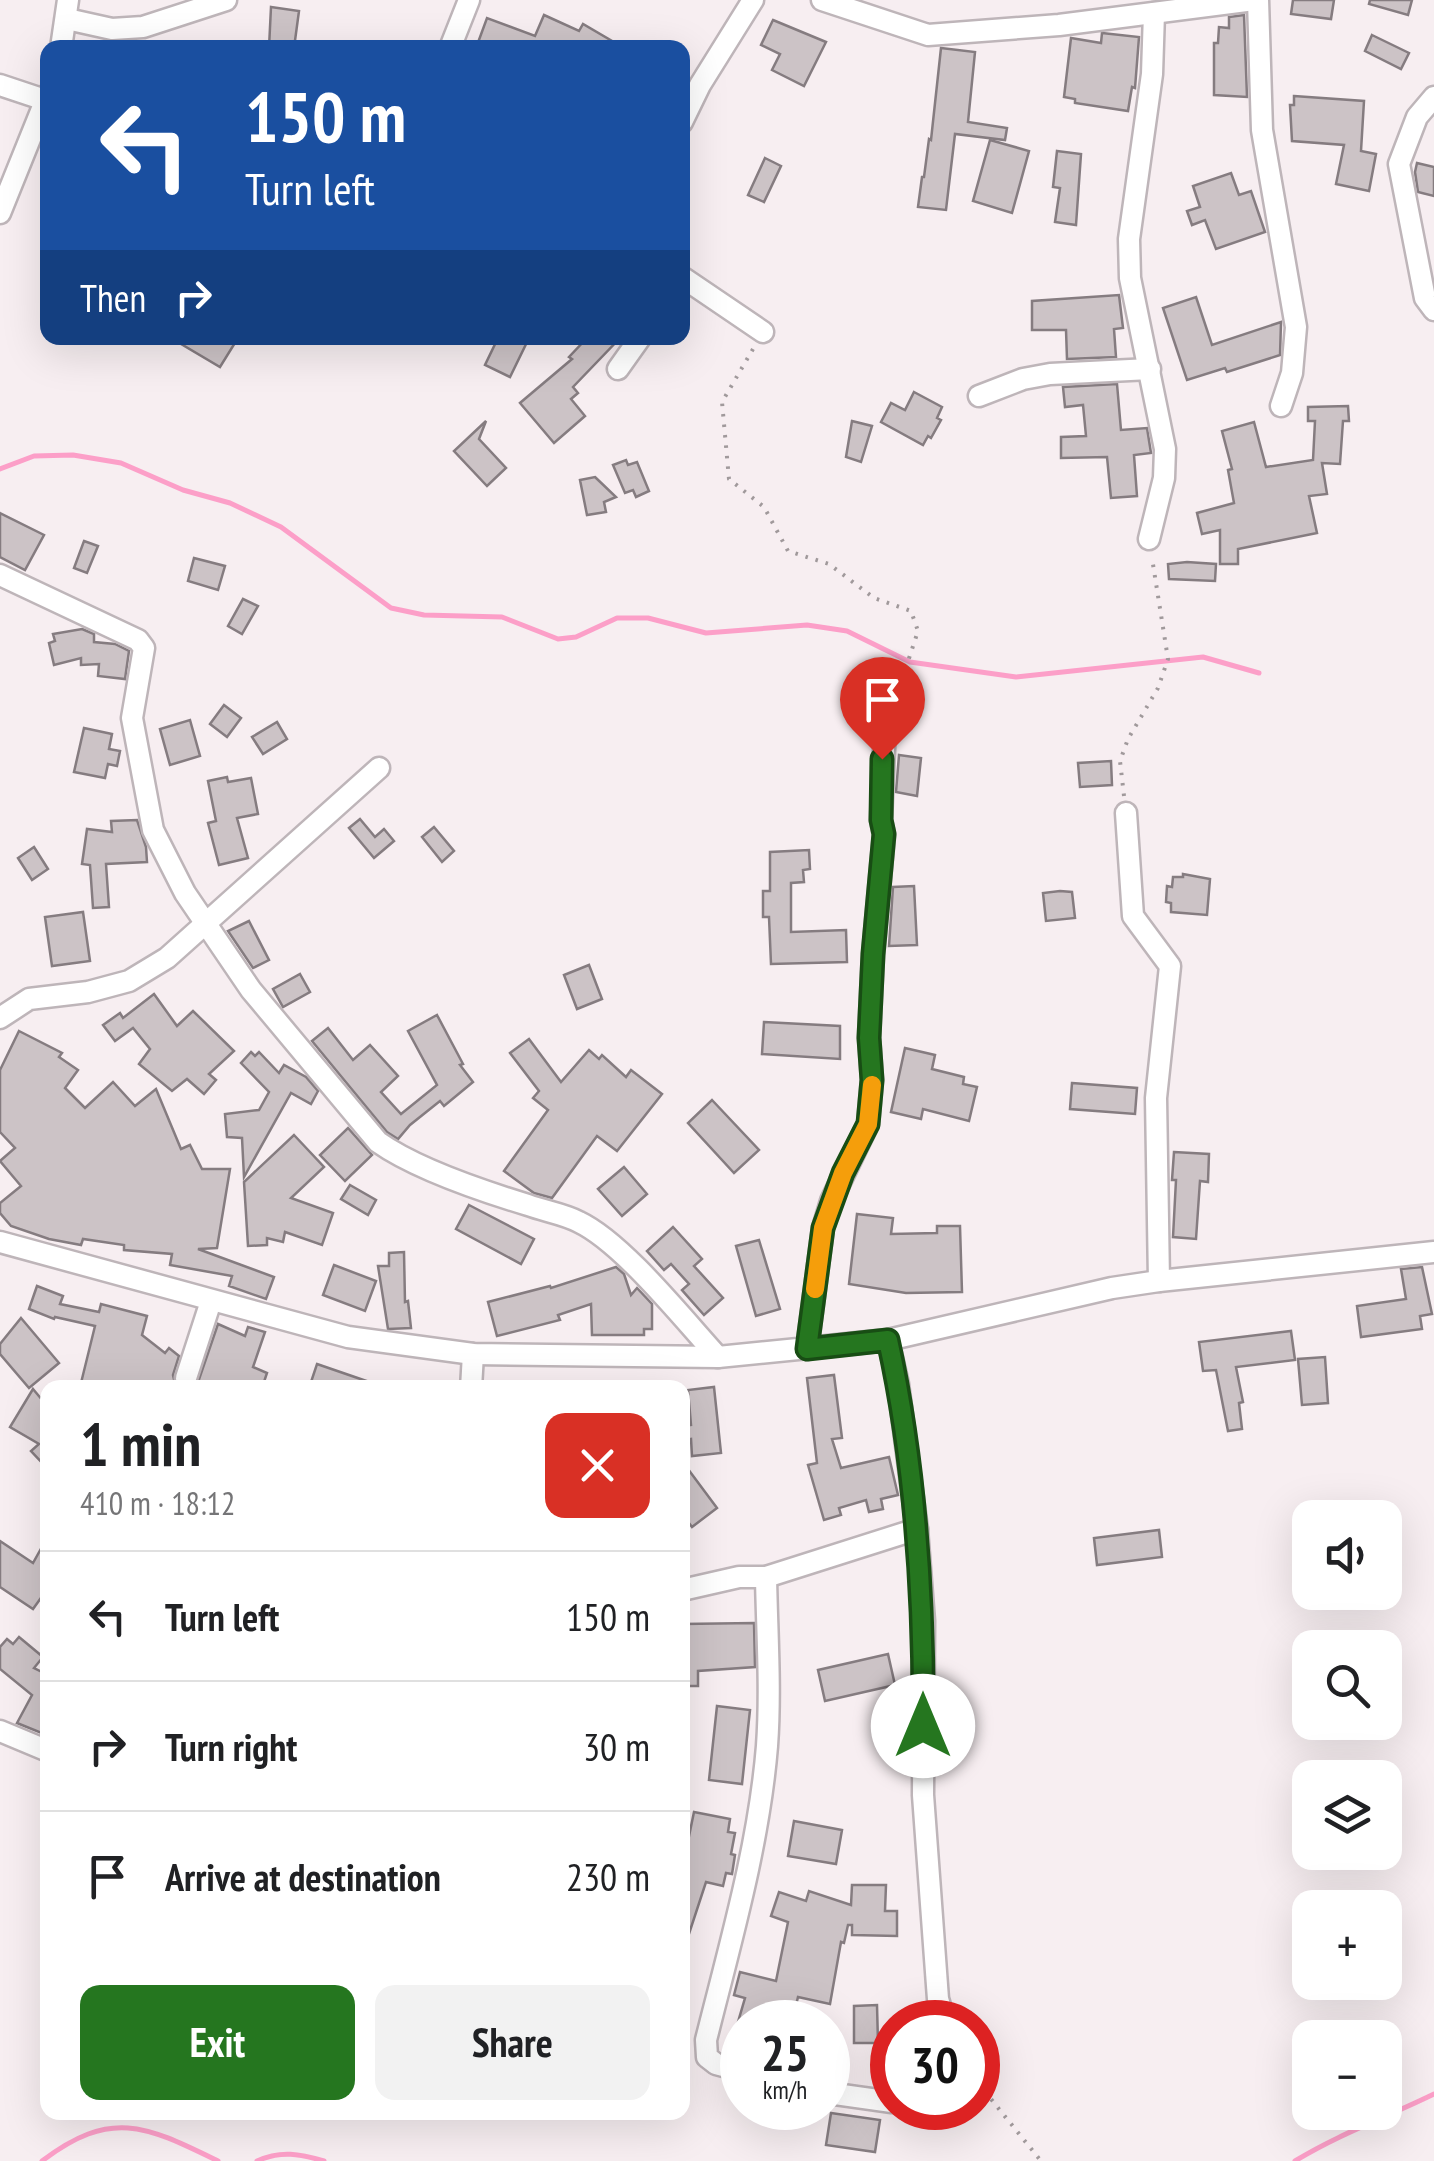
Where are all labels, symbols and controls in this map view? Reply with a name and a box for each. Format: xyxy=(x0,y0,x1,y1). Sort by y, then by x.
text: 150 m xyxy=(245,71,406,161)
icon: left xyxy=(80,80,210,210)
text: Turn left xyxy=(245,159,375,217)
icon: right xyxy=(166,270,221,325)
text: Then xyxy=(80,273,146,322)
pin xyxy=(840,657,925,760)
icon: arrive xyxy=(855,672,910,727)
text: 1 min xyxy=(80,1405,201,1483)
button: close xyxy=(545,1413,650,1518)
text: 410 m · 18:12 xyxy=(80,1482,235,1524)
map controls xyxy=(1292,1500,1402,2130)
button: sound xyxy=(1292,1500,1402,1610)
icon: left xyxy=(80,1589,135,1644)
text: Turn left xyxy=(165,1592,279,1641)
text: 150 m xyxy=(566,1592,650,1641)
button: search xyxy=(1292,1630,1402,1740)
position arrow xyxy=(871,1674,975,1778)
icon: right xyxy=(80,1719,135,1774)
text: Turn right xyxy=(165,1722,297,1771)
text: 30 m xyxy=(583,1722,650,1771)
button: layers xyxy=(1292,1760,1402,1870)
icon: arrive xyxy=(80,1849,135,1904)
text: Arrive at destination xyxy=(165,1852,441,1901)
text: 230 m xyxy=(566,1852,650,1901)
button: + xyxy=(1292,1890,1402,2000)
button: Exit xyxy=(80,1985,355,2100)
button: Share xyxy=(375,1985,650,2100)
speed limit sign: 30 xyxy=(870,2000,1000,2130)
text: 25 xyxy=(761,2020,809,2085)
button: − xyxy=(1292,2020,1402,2130)
text: km/h xyxy=(763,2074,807,2106)

